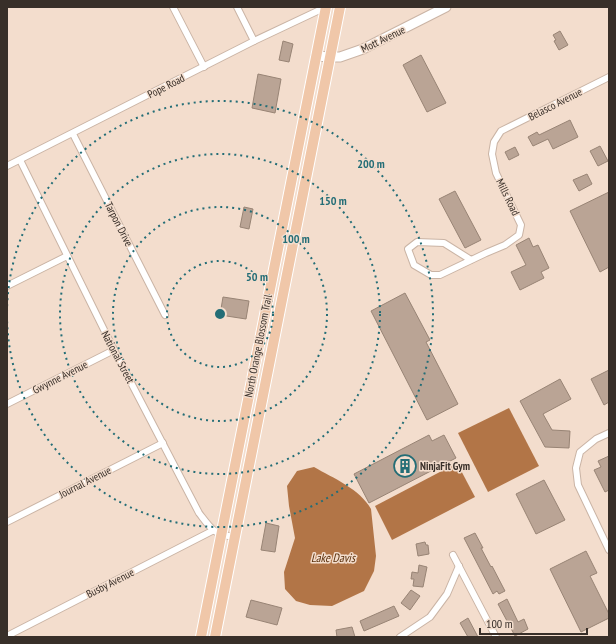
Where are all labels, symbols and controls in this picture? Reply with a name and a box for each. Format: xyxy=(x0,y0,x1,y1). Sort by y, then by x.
street label: Mott Avenue xyxy=(359,22,408,56)
street label: Pope Road xyxy=(145,71,187,101)
street label: Belasco Avenue xyxy=(526,84,585,124)
text: 200 m xyxy=(357,156,385,171)
street label: Mills Road xyxy=(493,176,523,218)
text: 150 m xyxy=(319,193,347,208)
street label: Tarpon Drive xyxy=(102,199,136,249)
text: 100 m xyxy=(282,231,310,246)
text: 50 m xyxy=(246,269,268,284)
street label: North Orange Blossom Trail xyxy=(241,293,275,399)
centre of rings xyxy=(213,307,227,321)
street label: National Street xyxy=(98,328,138,386)
street label: Gwynne Avenue xyxy=(30,357,90,397)
building icon: NinjaFit Gym xyxy=(392,453,418,479)
place label: NinjaFit Gym xyxy=(420,459,470,473)
street label: Journal Avenue xyxy=(56,463,114,502)
water label: Lake Davis xyxy=(311,550,357,565)
street label: Busby Avenue xyxy=(84,565,137,601)
scale bar xyxy=(480,610,587,636)
text: 100 m xyxy=(486,616,513,631)

